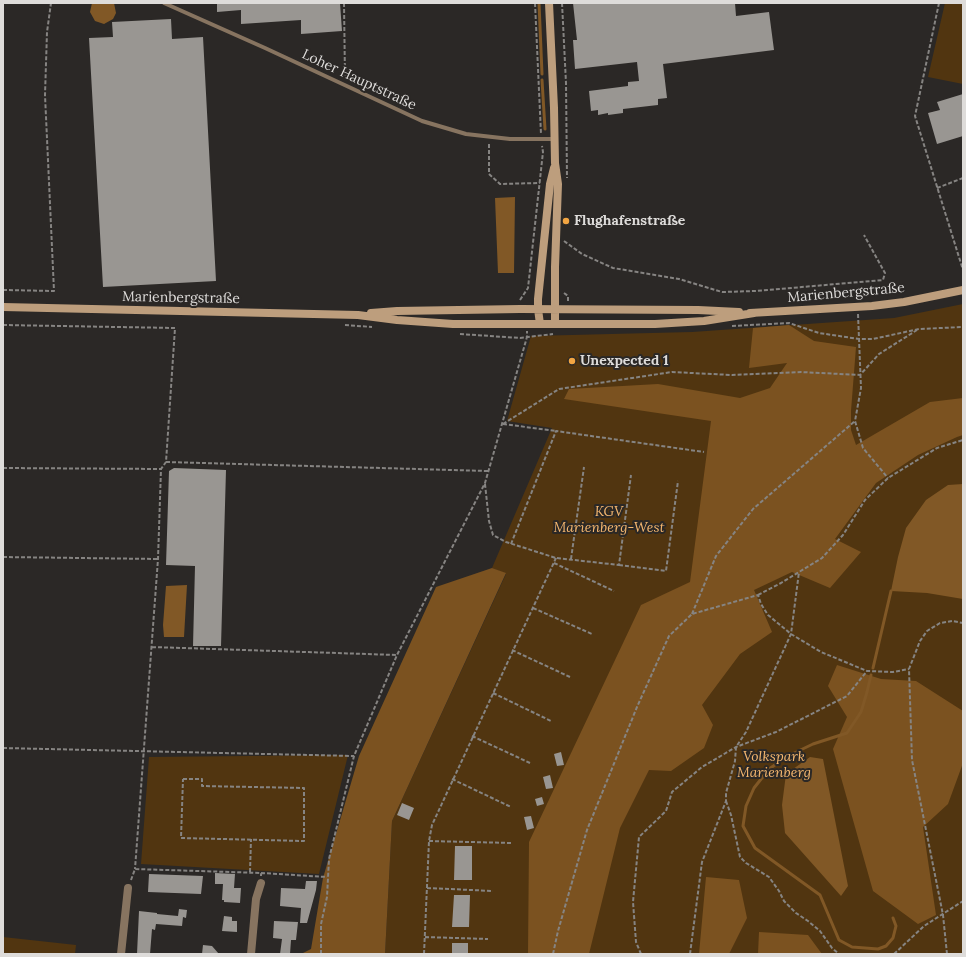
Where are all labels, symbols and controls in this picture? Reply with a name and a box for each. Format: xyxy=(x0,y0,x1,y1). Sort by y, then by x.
street label: Loher Hauptstraße xyxy=(299,46,419,114)
place label: Flughafenstraße xyxy=(574,213,685,229)
marker: Flughafenstraße xyxy=(561,216,571,226)
street label: Marienbergstraße xyxy=(787,279,905,307)
street label: Marienbergstraße xyxy=(122,289,240,307)
place label: Unexpected 1 xyxy=(580,353,669,369)
marker: Unexpected 1 xyxy=(567,356,577,366)
park label: KGV Marienberg-West xyxy=(553,504,665,536)
park label: Volkspark Marienberg xyxy=(737,749,811,782)

